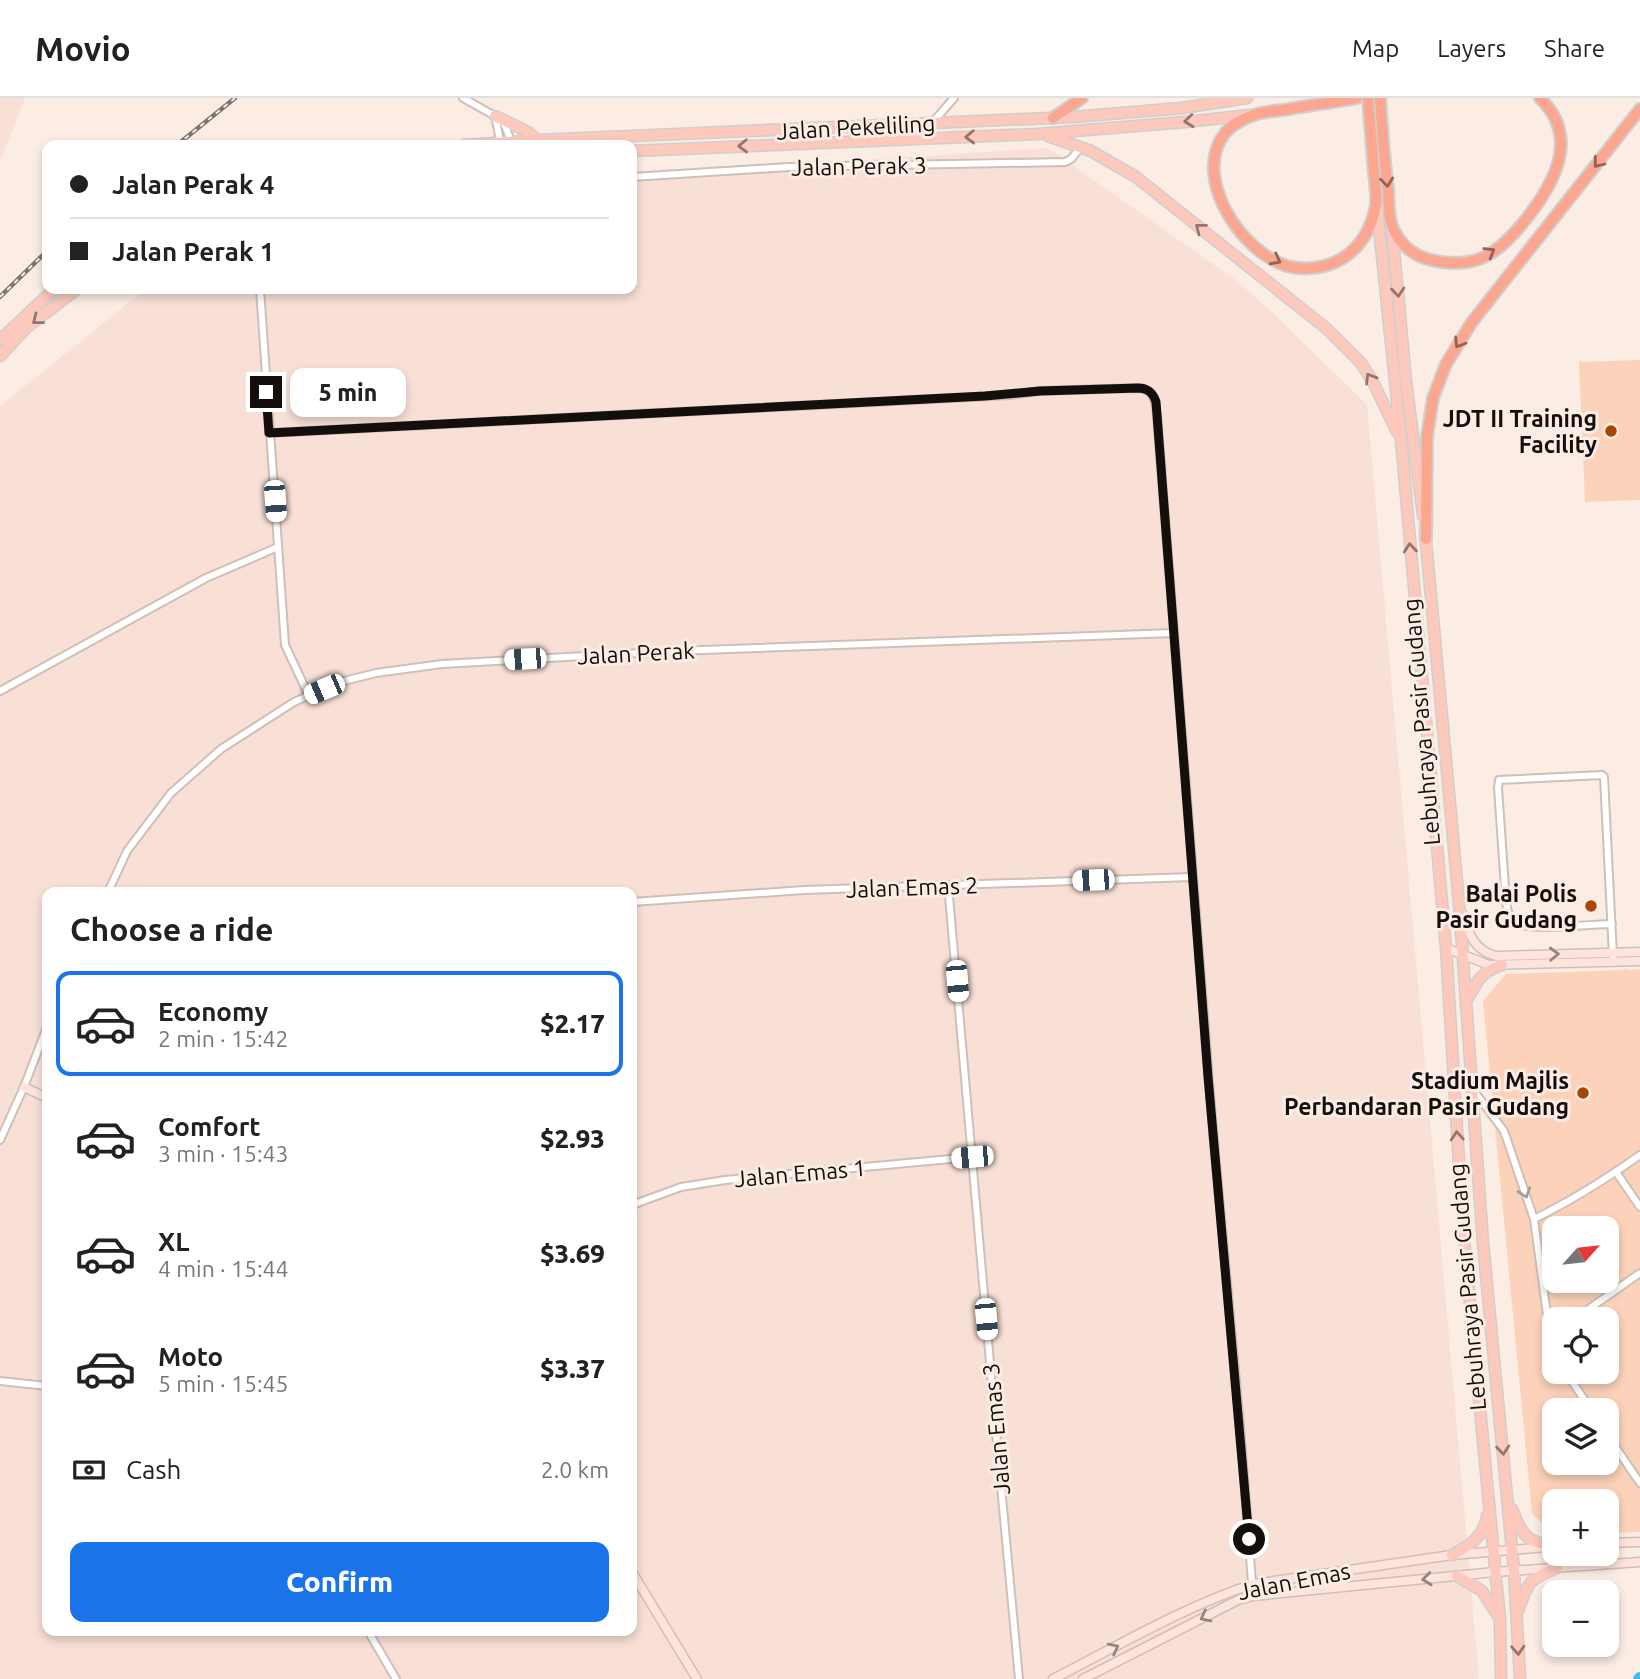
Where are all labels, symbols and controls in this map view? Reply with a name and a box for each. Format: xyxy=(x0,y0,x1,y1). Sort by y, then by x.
text: Movio xyxy=(35,30,131,67)
text: Map xyxy=(1352,35,1399,62)
text: Layers xyxy=(1437,35,1506,62)
text: Share xyxy=(1544,35,1605,62)
street label: Jalan Pekeliling xyxy=(776,110,936,144)
one-way arrow xyxy=(1184,114,1195,129)
one-way arrow xyxy=(964,130,975,145)
one-way arrow xyxy=(737,139,748,154)
street label: Jalan Perak 3 xyxy=(791,152,927,180)
one-way arrow xyxy=(1593,155,1606,167)
text: Jalan Perak 4 xyxy=(112,170,274,199)
one-way arrow xyxy=(1379,177,1394,188)
one-way arrow xyxy=(1195,224,1208,236)
text: Jalan Perak 1 xyxy=(112,237,274,266)
one-way arrow xyxy=(1482,247,1495,260)
one-way arrow xyxy=(1268,252,1281,265)
one-way arrow xyxy=(1390,287,1405,298)
one-way arrow xyxy=(32,312,44,324)
one-way arrow xyxy=(1454,335,1467,348)
callout: 5 min xyxy=(290,368,406,416)
one-way arrow xyxy=(1365,372,1378,385)
route end xyxy=(250,376,282,408)
text: 5 min xyxy=(319,380,377,405)
place label: JDT II Training Facility xyxy=(1443,406,1597,457)
marker: JDT II Training Facility xyxy=(1603,423,1619,439)
car xyxy=(264,479,287,523)
one-way arrow xyxy=(1403,542,1418,553)
street label: Lebuhraya Pasir Gudang xyxy=(1398,598,1444,846)
street label: Jalan Perak xyxy=(577,637,696,669)
car xyxy=(504,647,547,671)
car xyxy=(301,671,348,707)
car xyxy=(1072,869,1115,891)
street label: Jalan Emas 2 xyxy=(845,872,979,902)
place label: Balai Polis Pasir Gudang xyxy=(1436,881,1577,932)
marker: Balai Polis Pasir Gudang xyxy=(1583,898,1599,914)
text: Choose a ride xyxy=(70,911,273,947)
one-way arrow xyxy=(1549,947,1560,962)
car xyxy=(945,959,970,1003)
icon: car xyxy=(74,992,137,1055)
text: Economy xyxy=(158,997,268,1026)
text: $2.17 xyxy=(540,1009,605,1038)
text: 2 min · 15:42 xyxy=(158,1026,289,1051)
place label: Stadium Majlis Perbandaran Pasir Gudang xyxy=(1284,1068,1569,1119)
marker: Stadium Majlis Perbandaran Pasir Gudang xyxy=(1575,1085,1591,1101)
icon: car xyxy=(74,1107,137,1170)
text: Comfort xyxy=(158,1112,261,1141)
text: $2.93 xyxy=(540,1124,605,1153)
one-way arrow xyxy=(1450,1130,1465,1141)
text: 3 min · 15:43 xyxy=(158,1141,289,1166)
car xyxy=(951,1145,994,1169)
street label: Jalan Emas 1 xyxy=(733,1155,867,1191)
street label: Lebuhraya Pasir Gudang xyxy=(1444,1163,1490,1411)
one-way arrow xyxy=(1517,1186,1531,1198)
north arrow xyxy=(1542,1216,1619,1293)
map controls xyxy=(1542,1216,1619,1657)
icon: car xyxy=(74,1222,137,1285)
text: XL xyxy=(158,1227,189,1256)
text: $3.69 xyxy=(540,1239,605,1268)
text: 4 min · 15:44 xyxy=(158,1256,289,1281)
car xyxy=(974,1297,999,1341)
button: locate xyxy=(1542,1307,1619,1384)
icon: car xyxy=(74,1337,137,1400)
text: Moto xyxy=(158,1342,223,1371)
text: $3.37 xyxy=(540,1354,605,1383)
street label: Jalan Emas 3 xyxy=(978,1362,1014,1496)
text: 5 min · 15:45 xyxy=(158,1371,289,1396)
button: layers xyxy=(1542,1398,1619,1475)
one-way arrow xyxy=(1495,1445,1510,1456)
icon: cash xyxy=(70,1451,108,1489)
text: Cash xyxy=(126,1455,181,1484)
text: 2.0 km xyxy=(541,1457,609,1482)
button: + xyxy=(1542,1489,1619,1566)
route start xyxy=(1233,1523,1265,1555)
button: Confirm xyxy=(70,1542,609,1622)
street label: Jalan Emas xyxy=(1236,1558,1352,1604)
one-way arrow xyxy=(1421,1571,1432,1586)
button: − xyxy=(1542,1580,1619,1657)
one-way arrow xyxy=(1200,1608,1212,1622)
one-way arrow xyxy=(1106,1643,1119,1657)
one-way arrow xyxy=(1510,1644,1525,1655)

